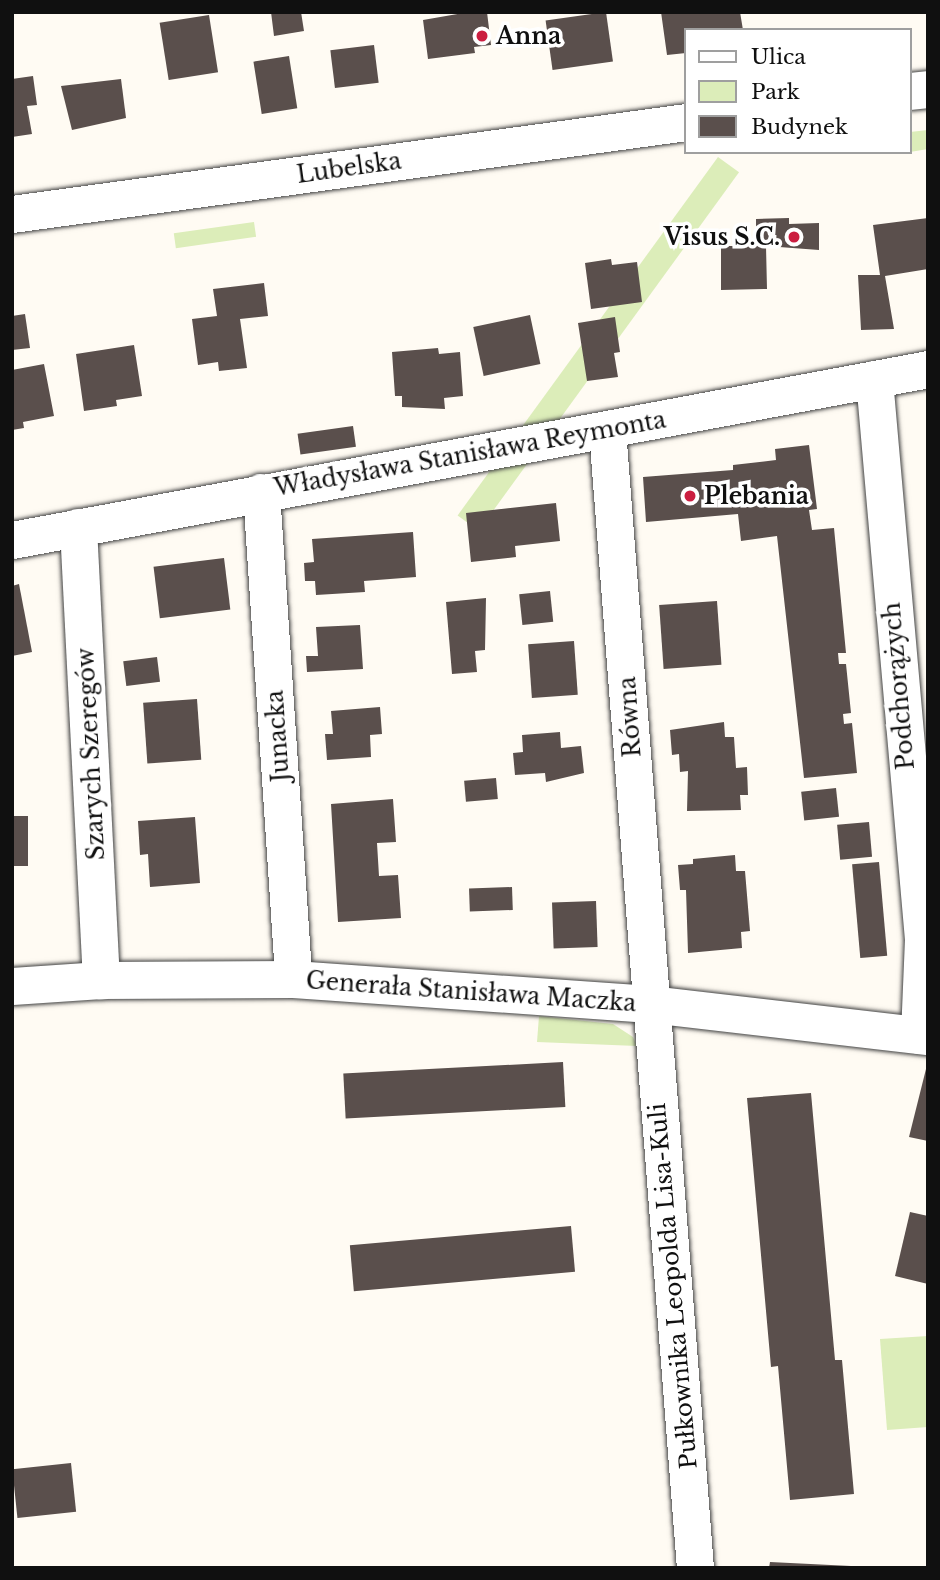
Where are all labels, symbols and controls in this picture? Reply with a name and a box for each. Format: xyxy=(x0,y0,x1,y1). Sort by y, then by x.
place label: Anna xyxy=(496,22,561,50)
marker: Anna xyxy=(474,28,490,44)
legend xyxy=(684,28,912,154)
text: Ulica xyxy=(751,44,806,70)
text: Park xyxy=(751,79,800,105)
text: Budynek xyxy=(751,114,848,140)
street label: Lubelska xyxy=(295,147,403,189)
place label: Visus S.C. xyxy=(664,223,780,251)
marker: Visus S.C. xyxy=(786,229,802,245)
street label: Władysława Stanisława Reymonta xyxy=(272,406,668,502)
place label: Plebania xyxy=(704,482,809,510)
marker: Plebania xyxy=(682,488,698,504)
street label: Podchorążych xyxy=(878,601,920,771)
street label: Szarych Szeregów xyxy=(72,647,110,861)
street label: Równa xyxy=(613,676,647,758)
street label: Junacka xyxy=(261,689,295,783)
street label: Generała Stanisława Maczka xyxy=(305,967,637,1017)
street label: Pułkownika Leopolda Lisa-Kuli xyxy=(643,1102,703,1470)

